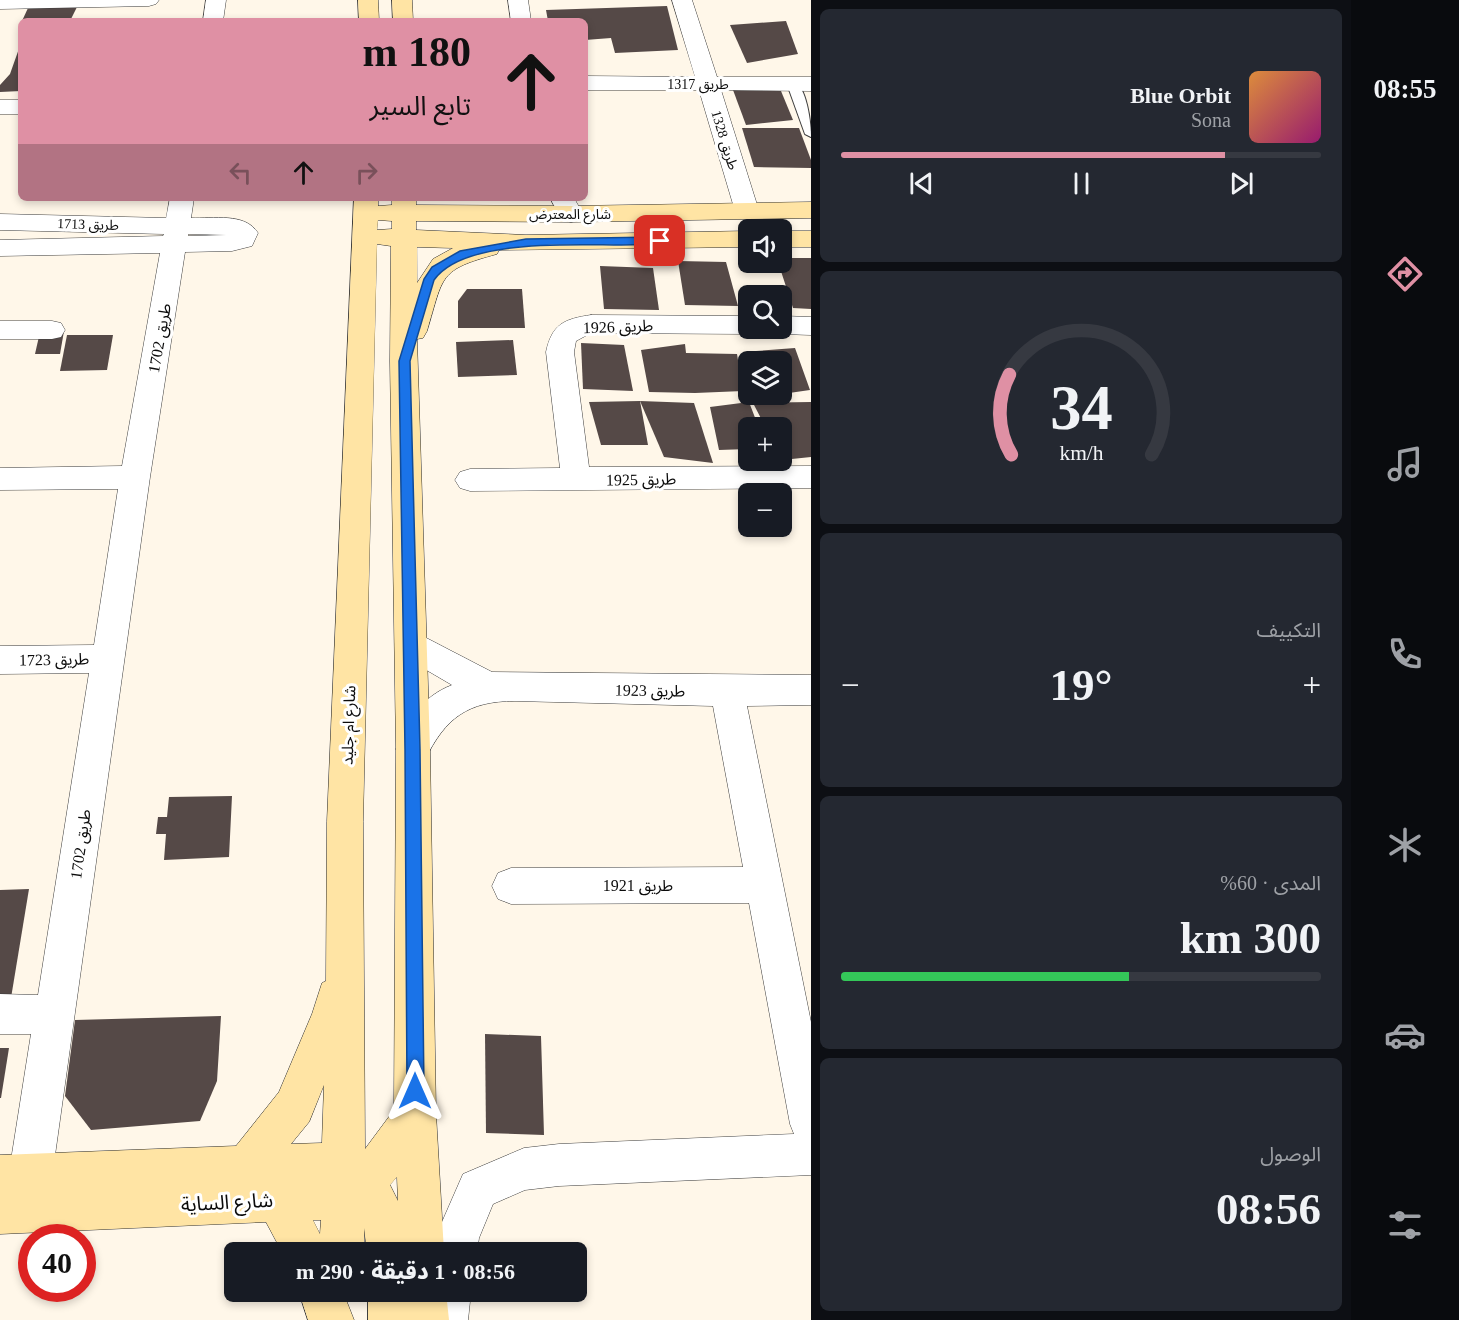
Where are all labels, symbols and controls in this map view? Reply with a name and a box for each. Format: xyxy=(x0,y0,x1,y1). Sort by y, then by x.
text: 180 m xyxy=(363,29,471,75)
icon: ahead xyxy=(492,42,570,120)
text: 08:55 xyxy=(1374,74,1437,104)
street label: طريق 1317 xyxy=(667,77,729,94)
text: Blue Orbit xyxy=(1130,83,1231,108)
text: تابع السير xyxy=(370,91,471,121)
street label: طريق 1328 xyxy=(706,108,741,172)
text: Sona xyxy=(1191,109,1231,131)
icon: left xyxy=(224,156,257,189)
icon: ahead xyxy=(287,156,320,189)
icon: right xyxy=(350,156,383,189)
icon: previous xyxy=(905,167,938,200)
icon: pause xyxy=(1065,167,1098,200)
icon: next xyxy=(1225,167,1258,200)
street label: شارع المعترض xyxy=(529,207,611,225)
pin xyxy=(634,215,685,266)
street label: طريق 1713 xyxy=(57,216,119,235)
map controls xyxy=(738,219,792,537)
button: sound xyxy=(738,219,792,273)
icon: arrive xyxy=(643,224,676,257)
icon: directions xyxy=(1384,253,1426,295)
button: search xyxy=(738,285,792,339)
street label: طريق 1702 xyxy=(145,302,176,375)
street label: طريق 1926 xyxy=(583,317,654,338)
button: layers xyxy=(738,351,792,405)
text: 34 xyxy=(1050,373,1112,442)
button: + xyxy=(738,417,792,471)
text: km/h xyxy=(1059,441,1103,465)
icon: music xyxy=(1384,443,1426,485)
street label: طريق 1925 xyxy=(606,470,677,491)
button: − xyxy=(738,483,792,537)
text: التكييف xyxy=(1257,619,1321,641)
icon: phone xyxy=(1384,633,1426,675)
street label: طريق 1723 xyxy=(19,650,90,671)
text: 19° xyxy=(1050,660,1113,710)
text: − xyxy=(841,667,860,703)
text: + xyxy=(1302,667,1321,703)
street label: طريق 1923 xyxy=(615,681,685,702)
street label: شارع ام جليد xyxy=(339,685,362,765)
street label: طريق 1702 xyxy=(67,808,96,880)
icon: climate xyxy=(1384,824,1426,866)
text: المدى · 60% xyxy=(1220,872,1321,894)
street label: طريق 1921 xyxy=(603,877,673,896)
text: 300 km xyxy=(1180,913,1321,963)
icon: car xyxy=(1384,1014,1426,1056)
position arrow xyxy=(383,1059,447,1123)
text: الوصول xyxy=(1260,1143,1321,1165)
text: 08:56 xyxy=(1216,1184,1321,1234)
street label: شارع الساية xyxy=(180,1189,274,1219)
icon: filters xyxy=(1384,1204,1426,1246)
speed limit sign: 40 xyxy=(18,1224,96,1302)
text: 08:56 · 1 دقيقة · 290 m xyxy=(296,1259,515,1284)

